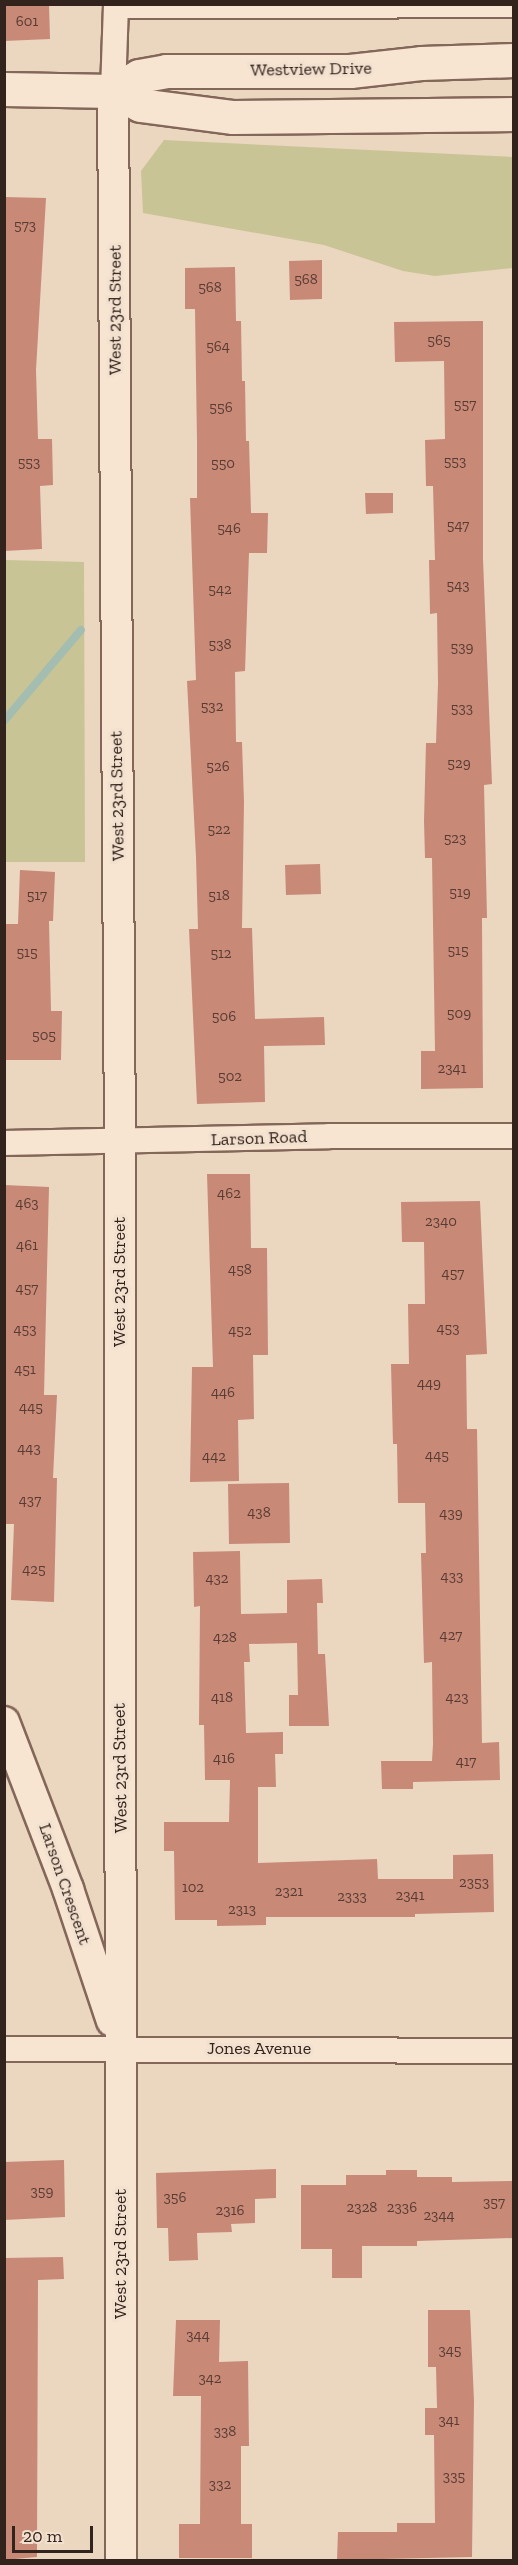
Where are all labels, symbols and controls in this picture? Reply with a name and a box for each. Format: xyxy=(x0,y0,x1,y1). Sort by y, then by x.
house number: 601 xyxy=(16,13,38,31)
street label: Westview Drive xyxy=(250,57,372,81)
house number: 573 xyxy=(14,217,36,235)
street label: West 23rd Street xyxy=(104,245,126,375)
house number: 568 xyxy=(294,271,318,289)
house number: 568 xyxy=(198,279,222,297)
house number: 565 xyxy=(427,332,451,350)
house number: 564 xyxy=(206,338,230,356)
house number: 557 xyxy=(454,396,476,414)
house number: 556 xyxy=(209,399,233,417)
house number: 553 xyxy=(444,453,466,471)
house number: 553 xyxy=(18,454,40,472)
house number: 550 xyxy=(211,455,235,473)
house number: 547 xyxy=(447,517,469,535)
house number: 546 xyxy=(217,520,241,538)
house number: 543 xyxy=(446,577,470,595)
house number: 542 xyxy=(208,581,232,599)
house number: 538 xyxy=(208,636,232,654)
house number: 539 xyxy=(451,639,473,657)
house number: 532 xyxy=(201,698,223,716)
house number: 533 xyxy=(451,700,473,718)
street label: West 23rd Street xyxy=(105,731,129,861)
house number: 529 xyxy=(447,755,471,773)
house number: 526 xyxy=(206,758,230,776)
house number: 522 xyxy=(207,821,231,839)
house number: 523 xyxy=(444,830,466,848)
house number: 519 xyxy=(449,884,471,902)
house number: 517 xyxy=(27,887,47,905)
house number: 518 xyxy=(208,887,230,905)
house number: 515 xyxy=(447,942,469,960)
house number: 515 xyxy=(16,944,38,962)
house number: 512 xyxy=(210,945,232,963)
house number: 509 xyxy=(447,1005,471,1023)
house number: 506 xyxy=(212,1008,236,1026)
house number: 505 xyxy=(32,1027,56,1045)
house number: 2341 xyxy=(438,1060,466,1078)
house number: 502 xyxy=(218,1068,242,1086)
street label: Larson Road xyxy=(211,1126,307,1150)
house number: 462 xyxy=(217,1185,241,1203)
house number: 463 xyxy=(15,1195,39,1213)
house number: 2340 xyxy=(425,1213,457,1231)
street label: West 23rd Street xyxy=(108,1217,130,1347)
house number: 461 xyxy=(16,1237,38,1255)
house number: 458 xyxy=(228,1261,252,1279)
house number: 457 xyxy=(442,1265,464,1283)
house number: 457 xyxy=(16,1280,38,1298)
house number: 453 xyxy=(436,1320,460,1338)
house number: 453 xyxy=(13,1321,37,1339)
house number: 452 xyxy=(228,1322,252,1340)
house number: 451 xyxy=(14,1361,36,1379)
house number: 449 xyxy=(417,1375,441,1393)
house number: 446 xyxy=(211,1384,235,1402)
house number: 445 xyxy=(19,1399,43,1417)
house number: 443 xyxy=(17,1440,41,1458)
house number: 445 xyxy=(425,1447,449,1465)
house number: 442 xyxy=(202,1448,226,1466)
house number: 437 xyxy=(19,1492,41,1510)
house number: 438 xyxy=(247,1504,271,1522)
house number: 439 xyxy=(439,1505,463,1523)
house number: 425 xyxy=(22,1561,46,1579)
house number: 433 xyxy=(441,1568,463,1586)
house number: 432 xyxy=(205,1570,229,1588)
house number: 427 xyxy=(440,1627,462,1645)
house number: 428 xyxy=(213,1629,237,1647)
house number: 418 xyxy=(211,1689,233,1707)
house number: 423 xyxy=(445,1689,469,1707)
street label: West 23rd Street xyxy=(108,1703,132,1833)
house number: 416 xyxy=(213,1750,235,1768)
house number: 417 xyxy=(456,1753,476,1771)
street label: Larson Crescent xyxy=(34,1820,96,1948)
house number: 2353 xyxy=(459,1874,489,1892)
house number: 102 xyxy=(182,1879,204,1897)
house number: 2321 xyxy=(275,1883,303,1901)
house number: 2341 xyxy=(396,1887,424,1905)
house number: 2333 xyxy=(337,1888,367,1906)
house number: 2313 xyxy=(228,1901,256,1919)
street label: Jones Avenue xyxy=(207,2037,311,2059)
house number: 359 xyxy=(31,2183,53,2201)
street label: West 23rd Street xyxy=(109,2189,131,2319)
house number: 356 xyxy=(164,2189,186,2207)
house number: 357 xyxy=(483,2194,505,2212)
house number: 2328 xyxy=(347,2199,377,2217)
house number: 2336 xyxy=(387,2199,417,2217)
house number: 2316 xyxy=(216,2202,244,2220)
house number: 2344 xyxy=(423,2207,455,2225)
house number: 344 xyxy=(186,2327,210,2345)
house number: 345 xyxy=(438,2342,462,2360)
house number: 342 xyxy=(198,2370,222,2388)
house number: 341 xyxy=(438,2412,460,2430)
house number: 338 xyxy=(214,2423,236,2441)
house number: 335 xyxy=(443,2468,465,2486)
house number: 332 xyxy=(209,2476,231,2494)
scale bar xyxy=(15,2514,96,2552)
text: 20 m xyxy=(23,2525,62,2547)

